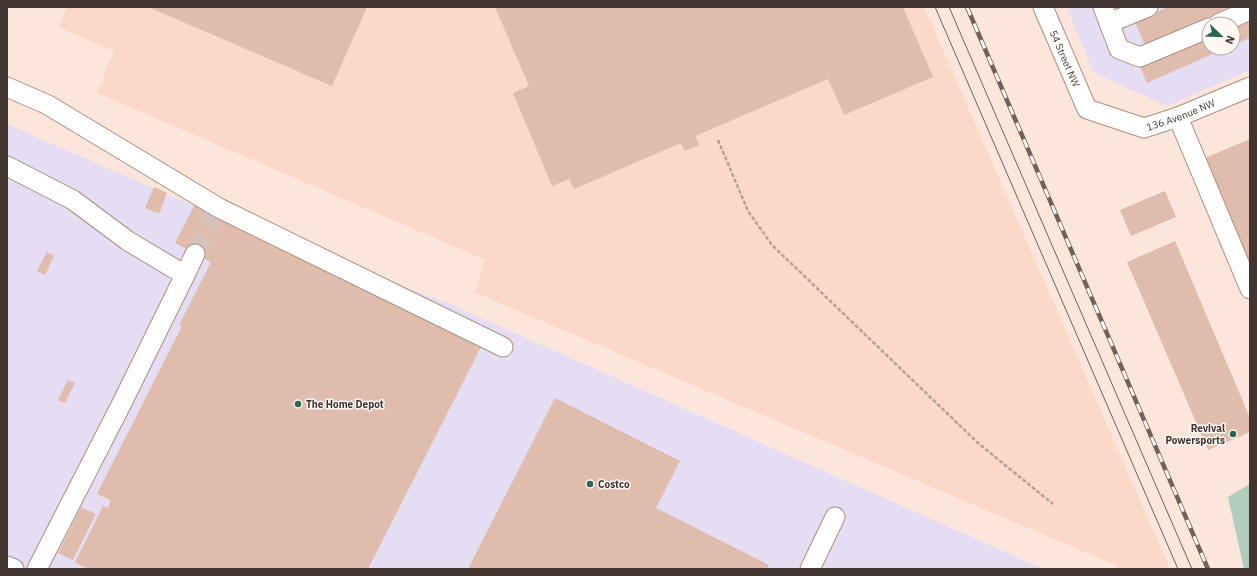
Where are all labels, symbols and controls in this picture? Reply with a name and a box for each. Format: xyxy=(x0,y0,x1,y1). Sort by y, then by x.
north arrow xyxy=(1201,16,1241,56)
street label: 54 Street NW xyxy=(1047,28,1083,89)
text: N xyxy=(1222,34,1238,46)
street label: 136 Avenue NW xyxy=(1145,96,1217,134)
place label: The Home Depot xyxy=(306,398,384,411)
marker: The Home Depot xyxy=(293,399,303,409)
place label: Revival Powersports xyxy=(1165,422,1225,447)
marker: Revival Powersports xyxy=(1228,429,1238,439)
place label: Costco xyxy=(598,478,630,491)
marker: Costco xyxy=(585,479,595,489)

